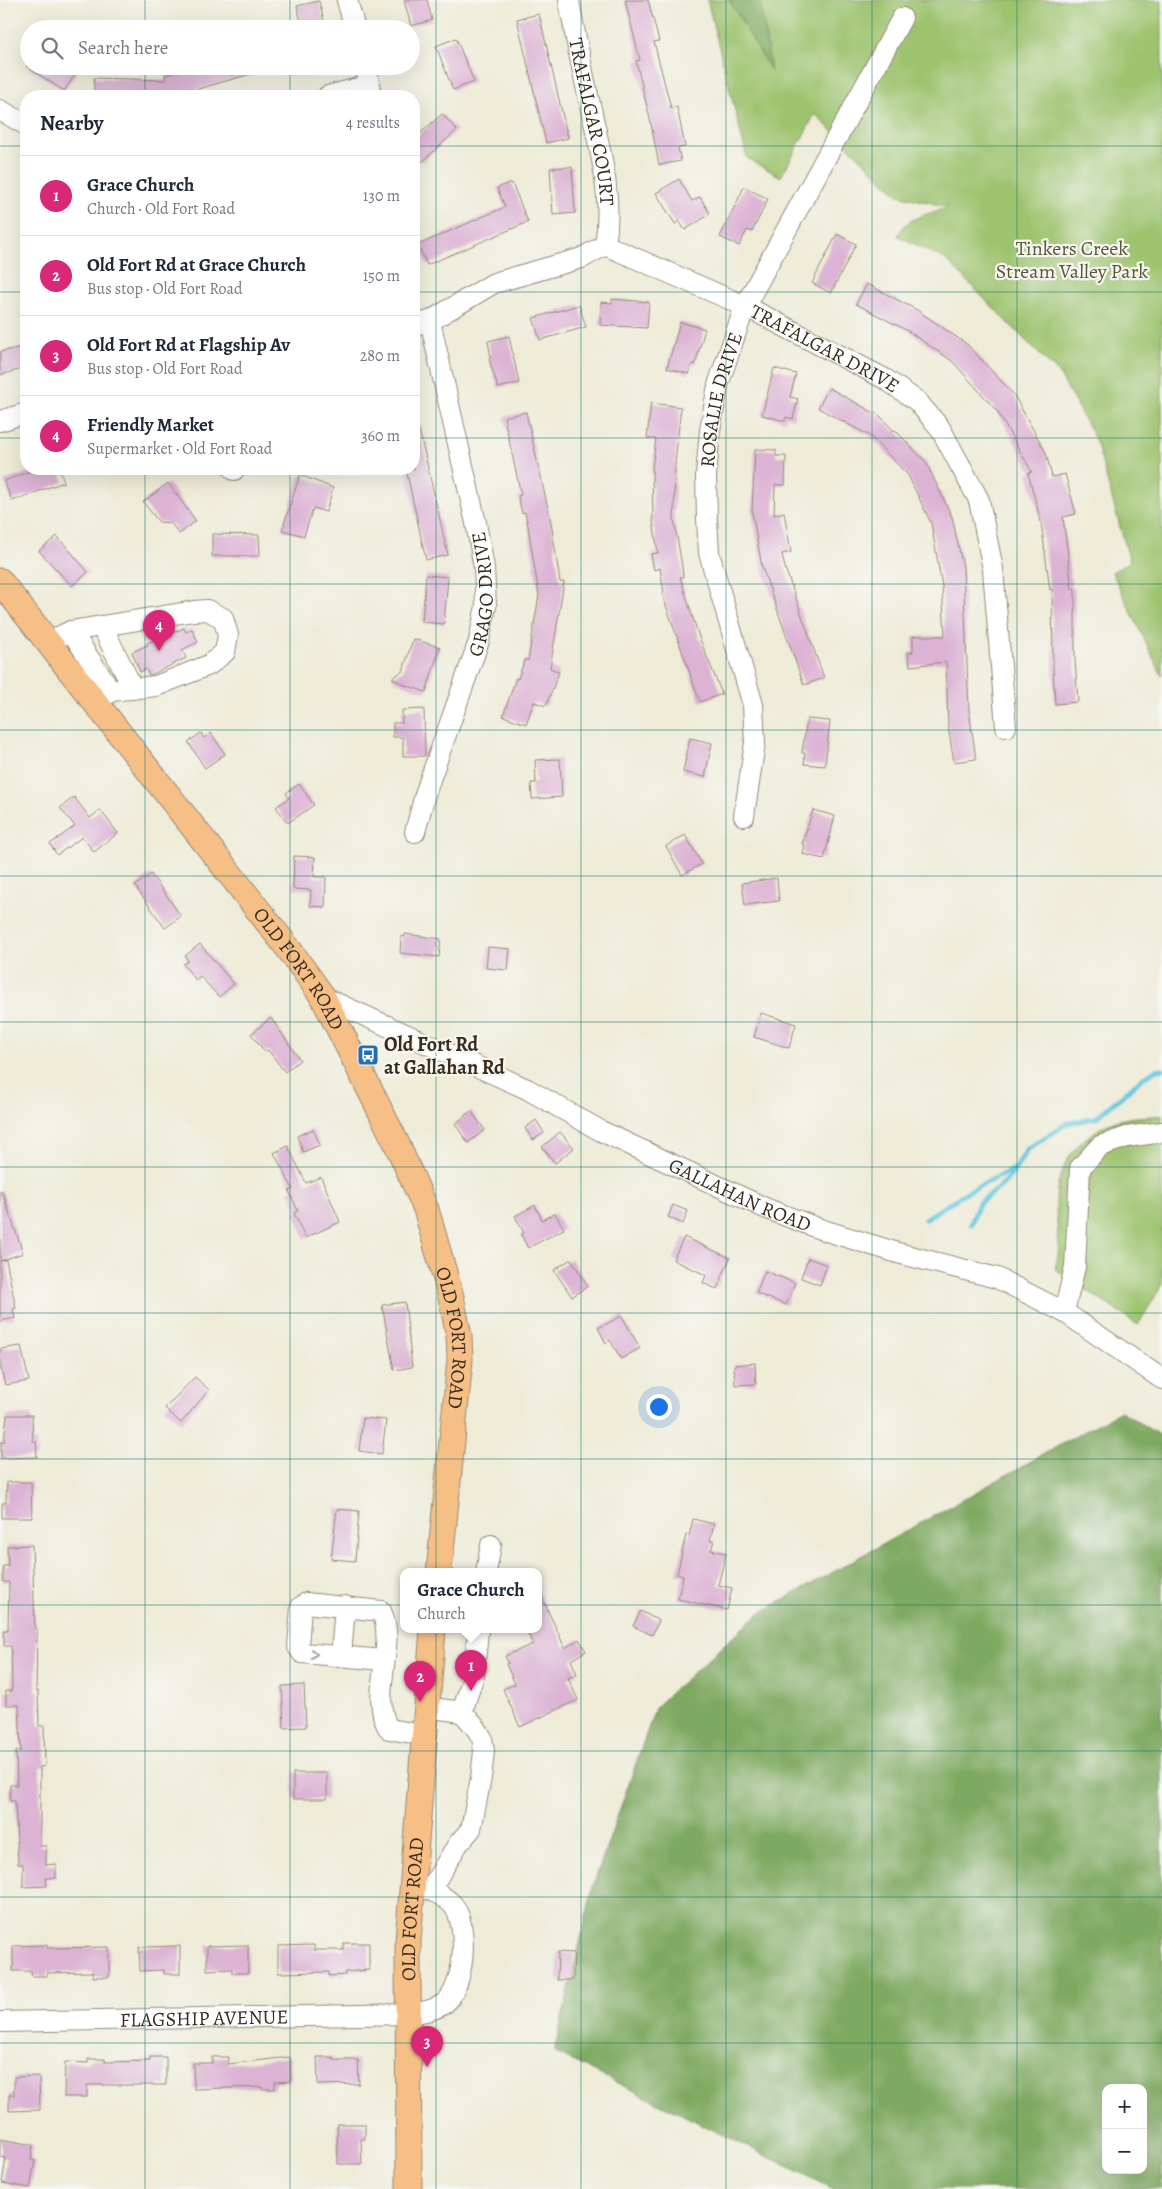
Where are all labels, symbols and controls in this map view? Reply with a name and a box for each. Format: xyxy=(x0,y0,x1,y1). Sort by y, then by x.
search box xyxy=(20,20,420,75)
icon: search xyxy=(38,34,66,62)
text: Search here xyxy=(78,35,168,61)
street label: TRAFALGAR COURT xyxy=(562,36,621,207)
text: Nearby xyxy=(40,109,103,137)
text: 4 results xyxy=(346,112,400,134)
text: Grace Church xyxy=(87,172,194,198)
text: 1 xyxy=(53,185,59,207)
text: 130 m xyxy=(363,185,400,207)
text: Church · Old Fort Road xyxy=(87,198,235,220)
park label: Tinkers Creek Stream Valley Park xyxy=(996,235,1148,285)
text: Old Fort Rd at Grace Church xyxy=(87,252,306,278)
text: 2 xyxy=(52,265,60,287)
text: 150 m xyxy=(363,265,400,287)
text: Bus stop · Old Fort Road xyxy=(87,278,243,300)
street label: TRAFALGAR DRIVE xyxy=(745,298,905,399)
street label: ROSALIE DRIVE xyxy=(694,329,749,469)
text: Old Fort Rd at Flagship Av xyxy=(87,332,290,358)
text: 3 xyxy=(53,345,59,367)
text: 280 m xyxy=(360,345,400,367)
text: Bus stop · Old Fort Road xyxy=(87,358,243,380)
text: Friendly Market xyxy=(87,412,214,438)
text: 4 xyxy=(52,425,60,447)
text: 360 m xyxy=(361,425,400,447)
text: Supermarket · Old Fort Road xyxy=(87,438,272,460)
street label: GRAGO DRIVE xyxy=(462,530,500,660)
pin: 4 xyxy=(143,610,175,651)
street label: OLD FORT ROAD xyxy=(247,902,350,1035)
place label: Old Fort Rd at Gallahan Rd xyxy=(384,1031,505,1081)
bus stop icon: Old Fort Rd at Gallahan Rd xyxy=(356,1043,380,1067)
street label: GALLAHAN ROAD xyxy=(664,1152,815,1238)
street label: OLD FORT ROAD xyxy=(429,1264,473,1410)
your location xyxy=(646,1394,672,1420)
popup xyxy=(400,1568,542,1633)
text: Grace Church xyxy=(417,1577,525,1603)
text: Church xyxy=(417,1603,466,1625)
one-way arrow xyxy=(310,1648,318,1659)
pin: 1 xyxy=(455,1650,487,1691)
pin: 2 xyxy=(404,1661,436,1702)
street label: OLD FORT ROAD xyxy=(395,1836,430,1981)
street label: FLAGSHIP AVENUE xyxy=(120,2003,288,2034)
pin: 3 xyxy=(411,2026,443,2067)
map controls xyxy=(1102,2084,1147,2174)
button: + xyxy=(1102,2084,1147,2129)
button: − xyxy=(1102,2129,1147,2174)

